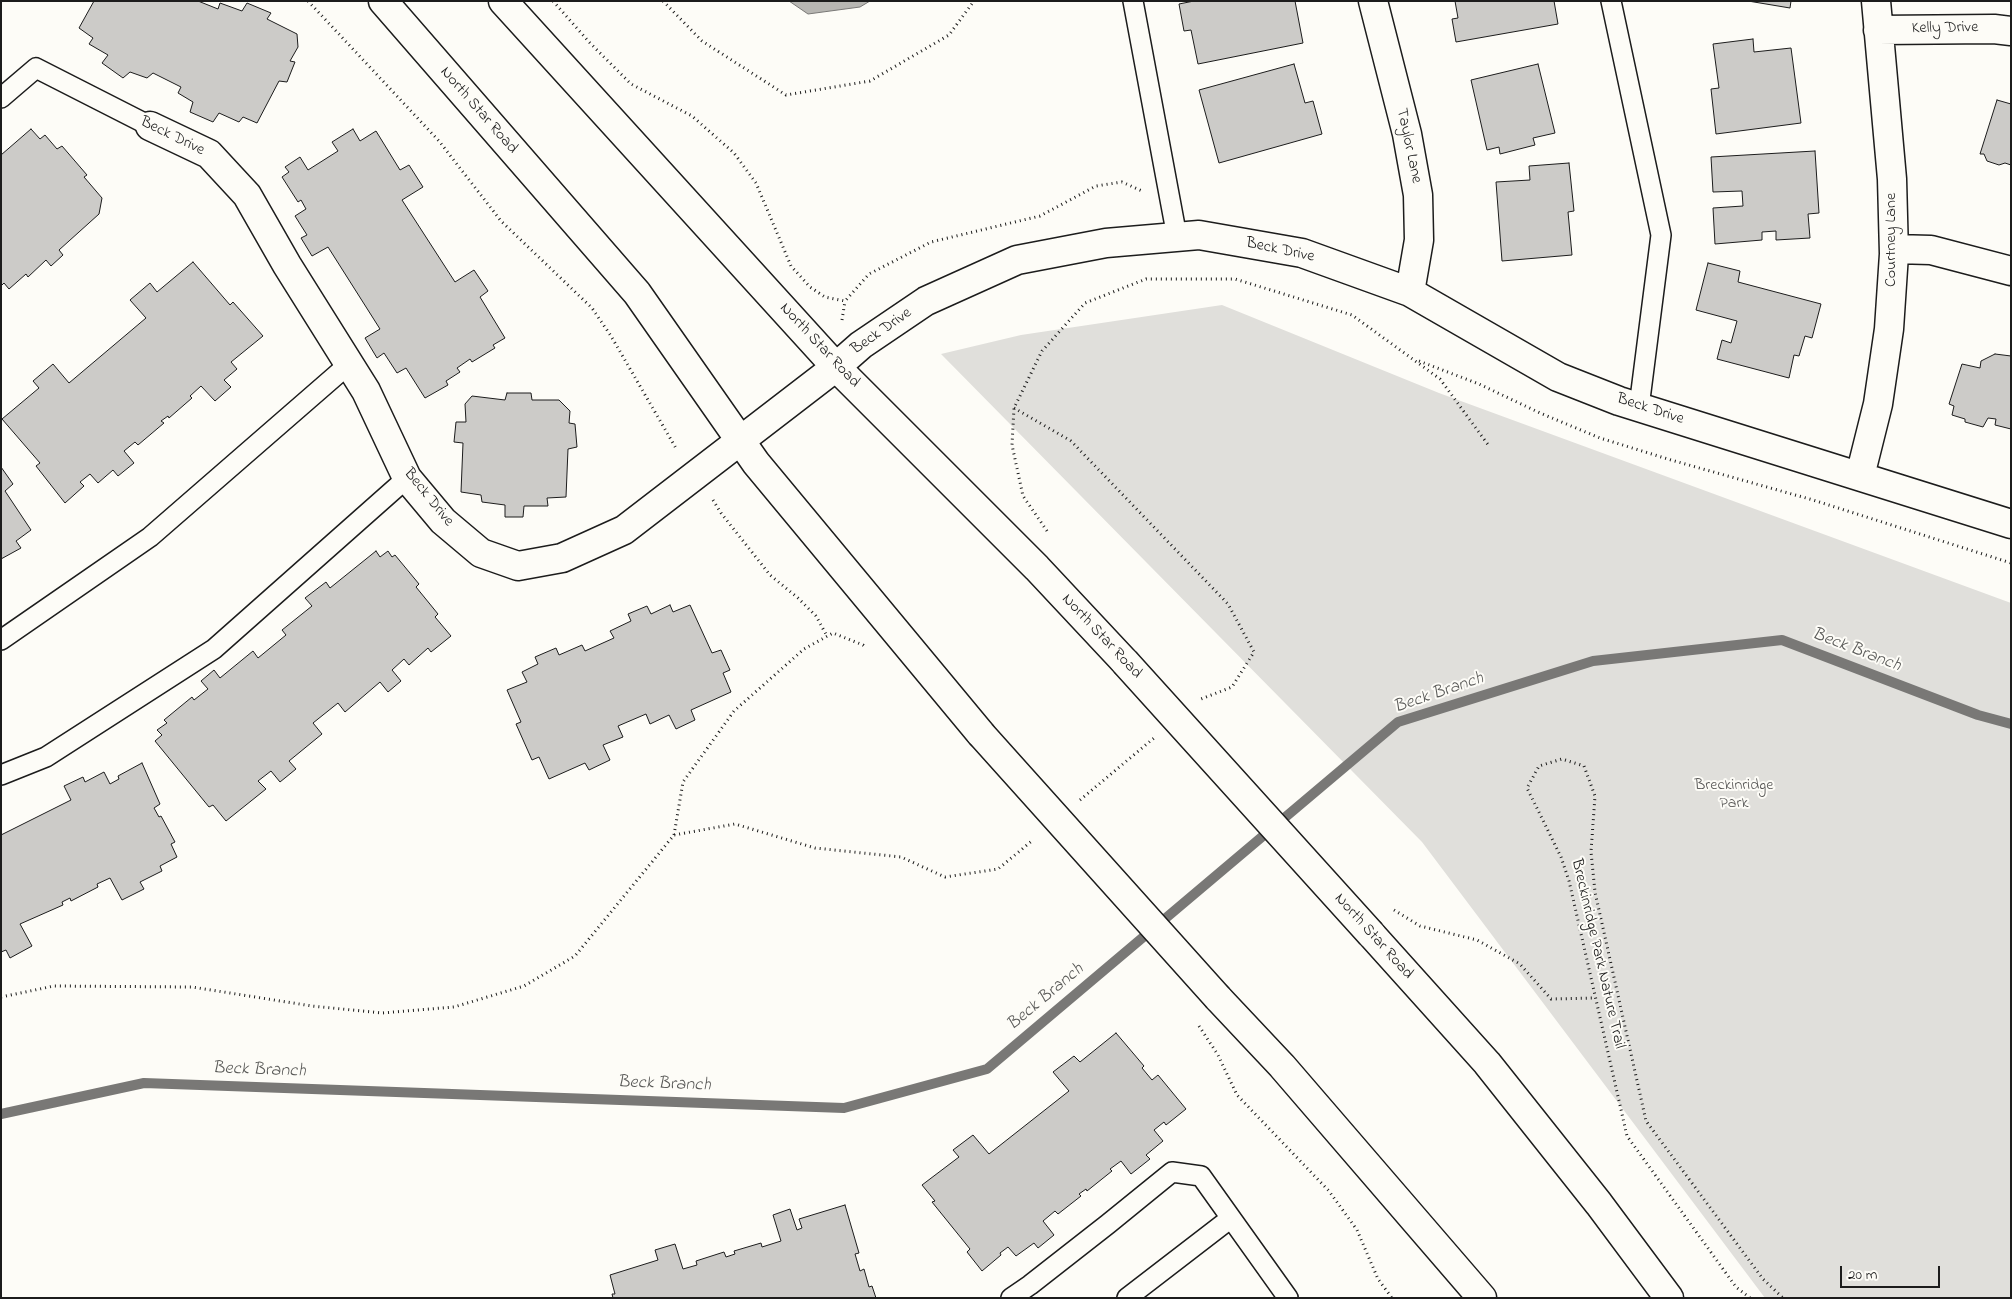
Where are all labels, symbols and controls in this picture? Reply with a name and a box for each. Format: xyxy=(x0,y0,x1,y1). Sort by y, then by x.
street label: Kelly Drive xyxy=(1912,19,1978,39)
street label: North Star Road xyxy=(435,64,521,158)
street label: Taylor Lane xyxy=(1391,107,1425,185)
street label: Beck Drive xyxy=(137,113,207,161)
street label: Courtney Lane xyxy=(1882,193,1902,287)
street label: Beck Drive xyxy=(1244,234,1316,268)
street label: North Star Road xyxy=(775,300,863,392)
street label: Beck Drive xyxy=(848,304,916,360)
street label: Beck Drive xyxy=(1614,390,1686,430)
street label: Beck Drive xyxy=(399,465,457,531)
street label: North Star Road xyxy=(1057,591,1145,683)
water label: Beck Branch xyxy=(1809,624,1903,678)
water label: Beck Branch xyxy=(1391,669,1487,719)
park label: Breckinridge Park xyxy=(1695,776,1773,814)
street label: Breckinridge Park Nature Trail xyxy=(1566,857,1628,1051)
street label: North Star Road xyxy=(1329,890,1417,984)
water label: Beck Branch xyxy=(1003,960,1089,1036)
water label: Beck Branch xyxy=(212,1059,306,1083)
water label: Beck Branch xyxy=(617,1073,711,1097)
scale bar xyxy=(1842,1256,1942,1288)
text: 20 m xyxy=(1848,1264,1877,1286)

